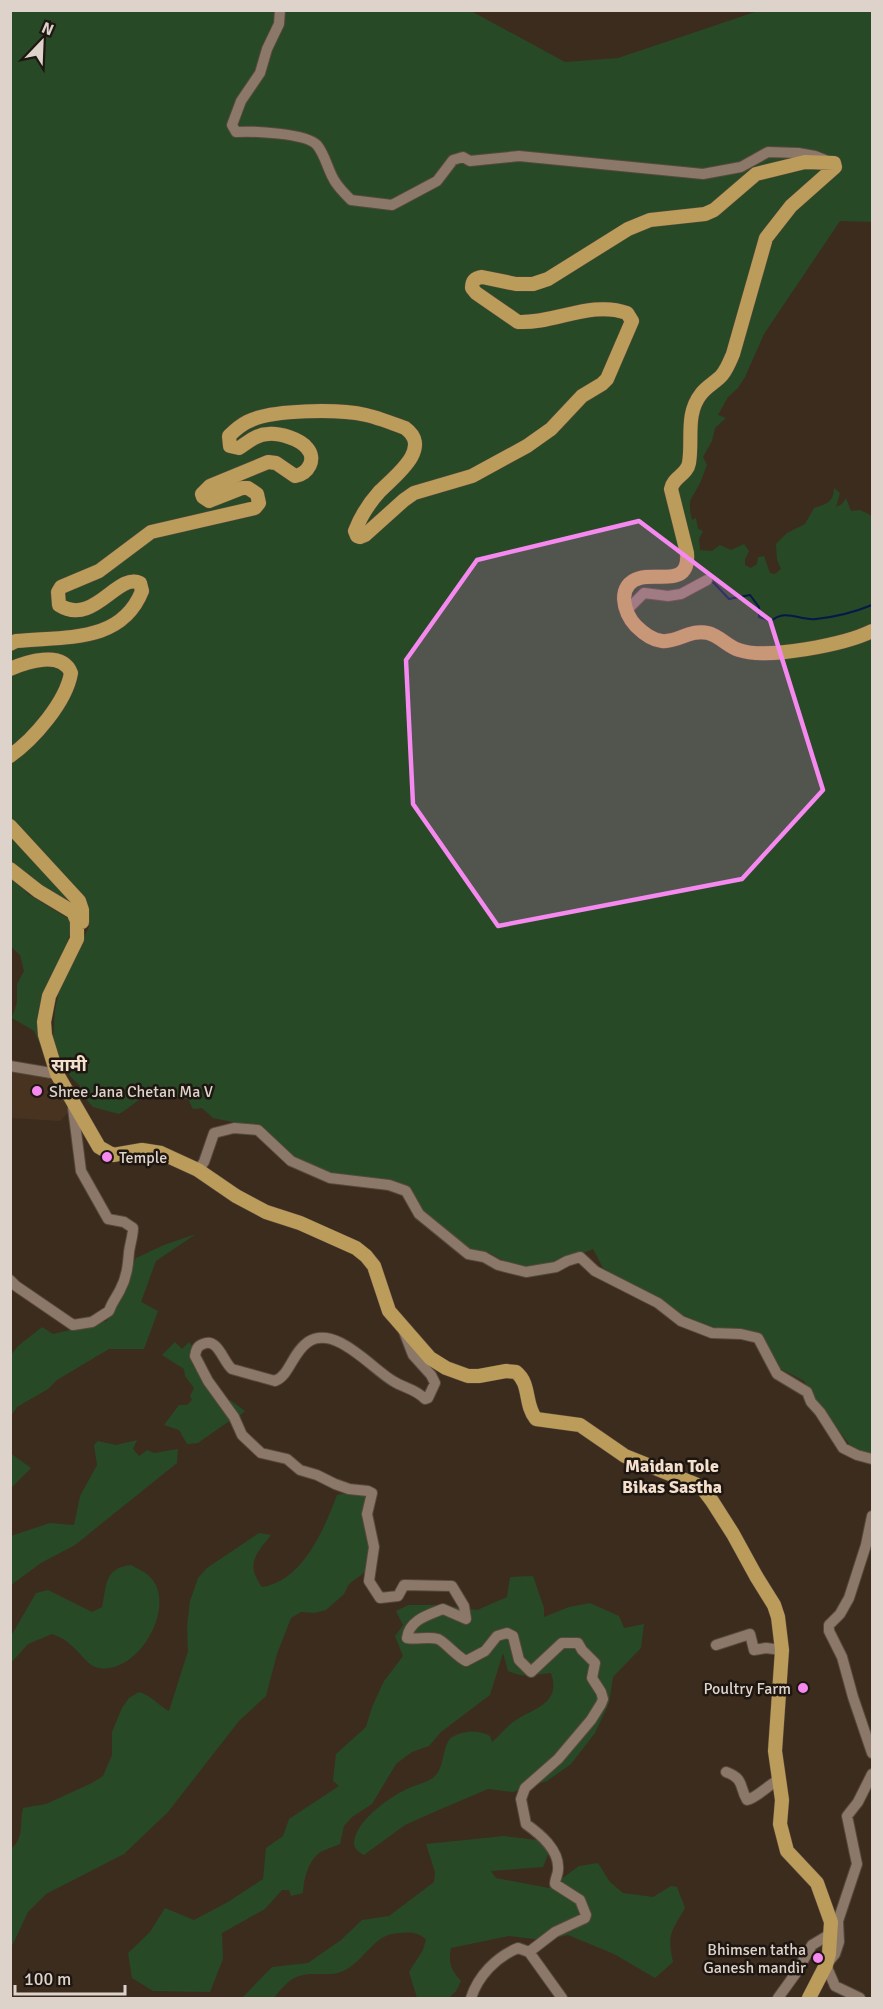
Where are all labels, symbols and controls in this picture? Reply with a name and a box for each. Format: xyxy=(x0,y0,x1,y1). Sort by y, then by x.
north arrow xyxy=(12,12,72,72)
text: N xyxy=(38,18,57,40)
district label: सामी xyxy=(51,1054,88,1076)
place label: Shree Jana Chetan Ma V xyxy=(49,1082,213,1102)
marker: Shree Jana Chetan Ma V xyxy=(30,1084,44,1098)
place label: Temple xyxy=(119,1148,167,1168)
marker: Temple xyxy=(100,1150,114,1164)
district label: Maidan Tole Bikas Sastha xyxy=(622,1455,722,1498)
place label: Poultry Farm xyxy=(703,1679,791,1699)
marker: Poultry Farm xyxy=(796,1681,810,1695)
place label: Bhimsen tatha Ganesh mandir xyxy=(703,1940,806,1978)
marker: Bhimsen tatha Ganesh mandir xyxy=(811,1951,825,1965)
scale bar xyxy=(15,1958,124,1996)
text: 100 m xyxy=(24,1968,71,1990)

